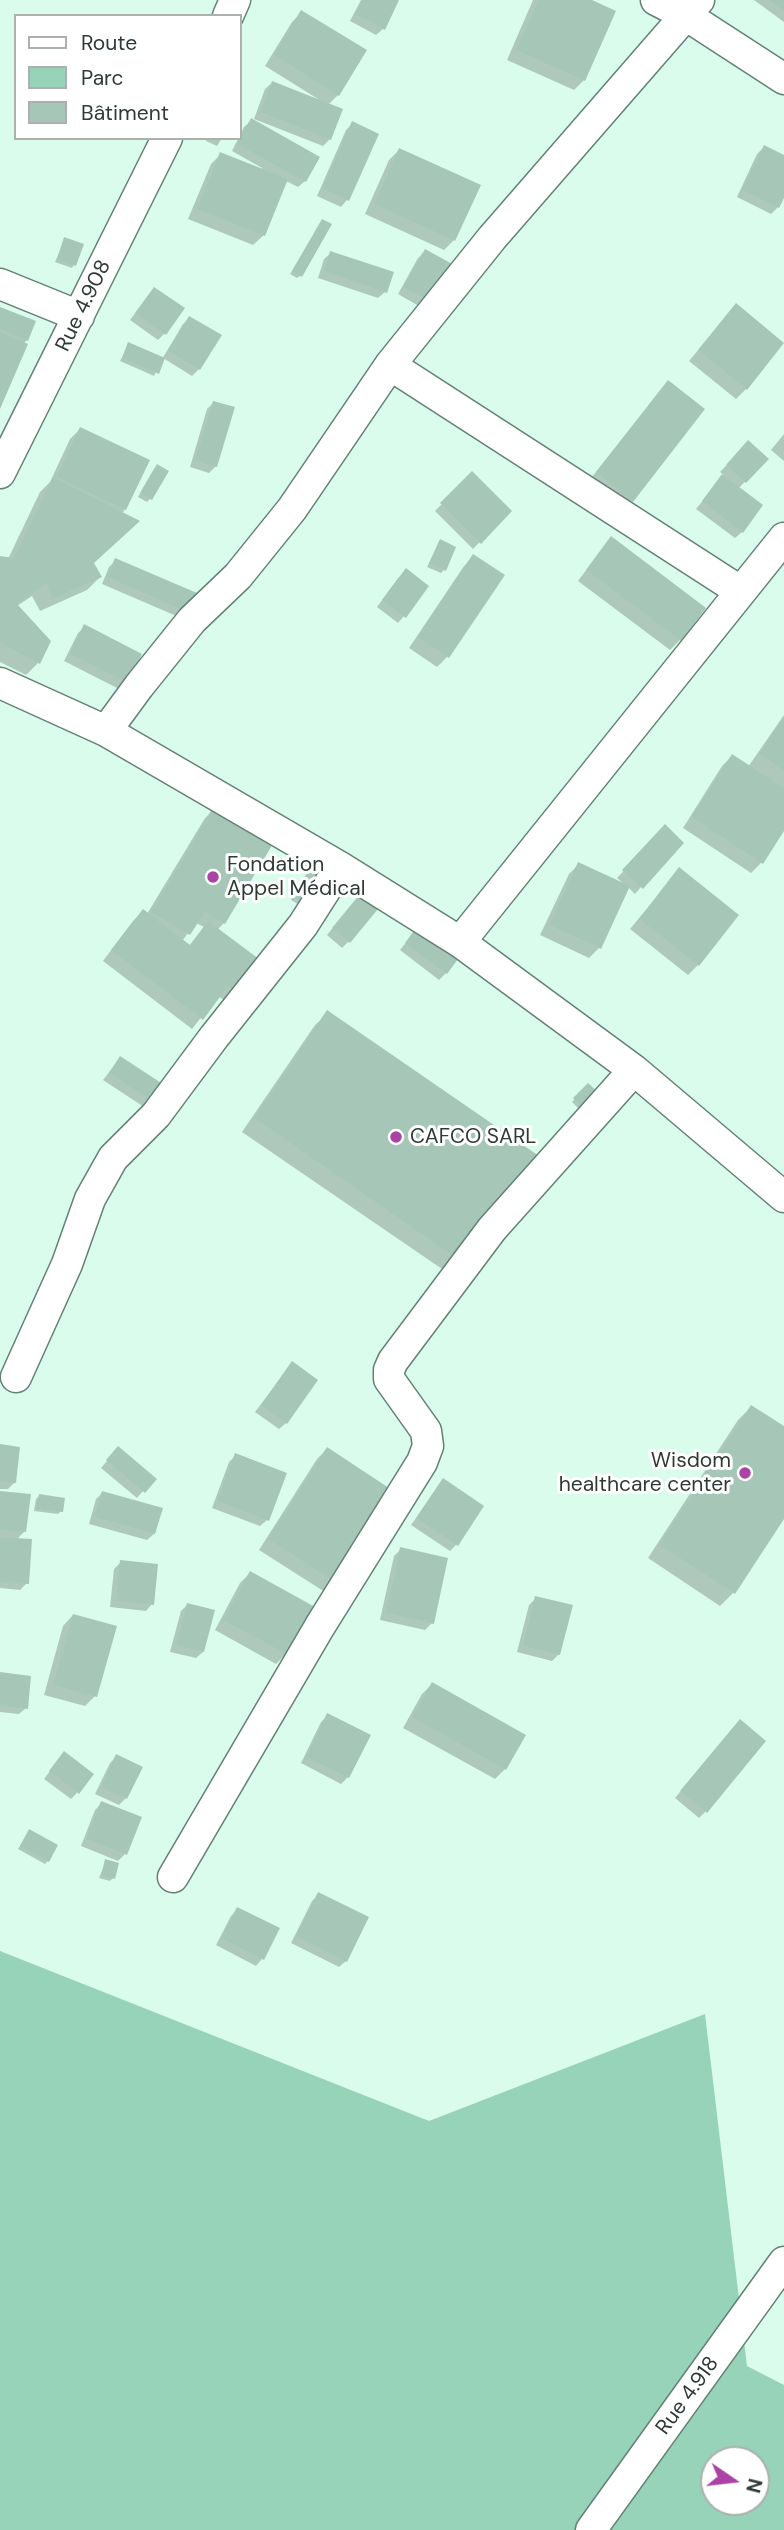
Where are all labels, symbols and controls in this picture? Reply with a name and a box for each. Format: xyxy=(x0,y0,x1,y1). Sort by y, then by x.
legend xyxy=(14,14,242,140)
text: Route xyxy=(81,29,137,57)
text: Parc xyxy=(81,64,124,92)
text: Bâtiment xyxy=(81,99,169,127)
street label: Rue 4.908 xyxy=(51,256,117,356)
place label: Fondation Appel Médical xyxy=(227,852,365,902)
marker: Fondation Appel Médical xyxy=(205,869,221,885)
place label: CAFCO SARL xyxy=(410,1124,536,1150)
marker: CAFCO SARL xyxy=(388,1129,404,1145)
place label: Wisdom healthcare center xyxy=(559,1448,731,1498)
marker: Wisdom healthcare center xyxy=(737,1465,753,1481)
street label: Rue 4.918 xyxy=(651,2352,725,2440)
north arrow xyxy=(700,2446,770,2516)
text: N xyxy=(740,2476,768,2495)

